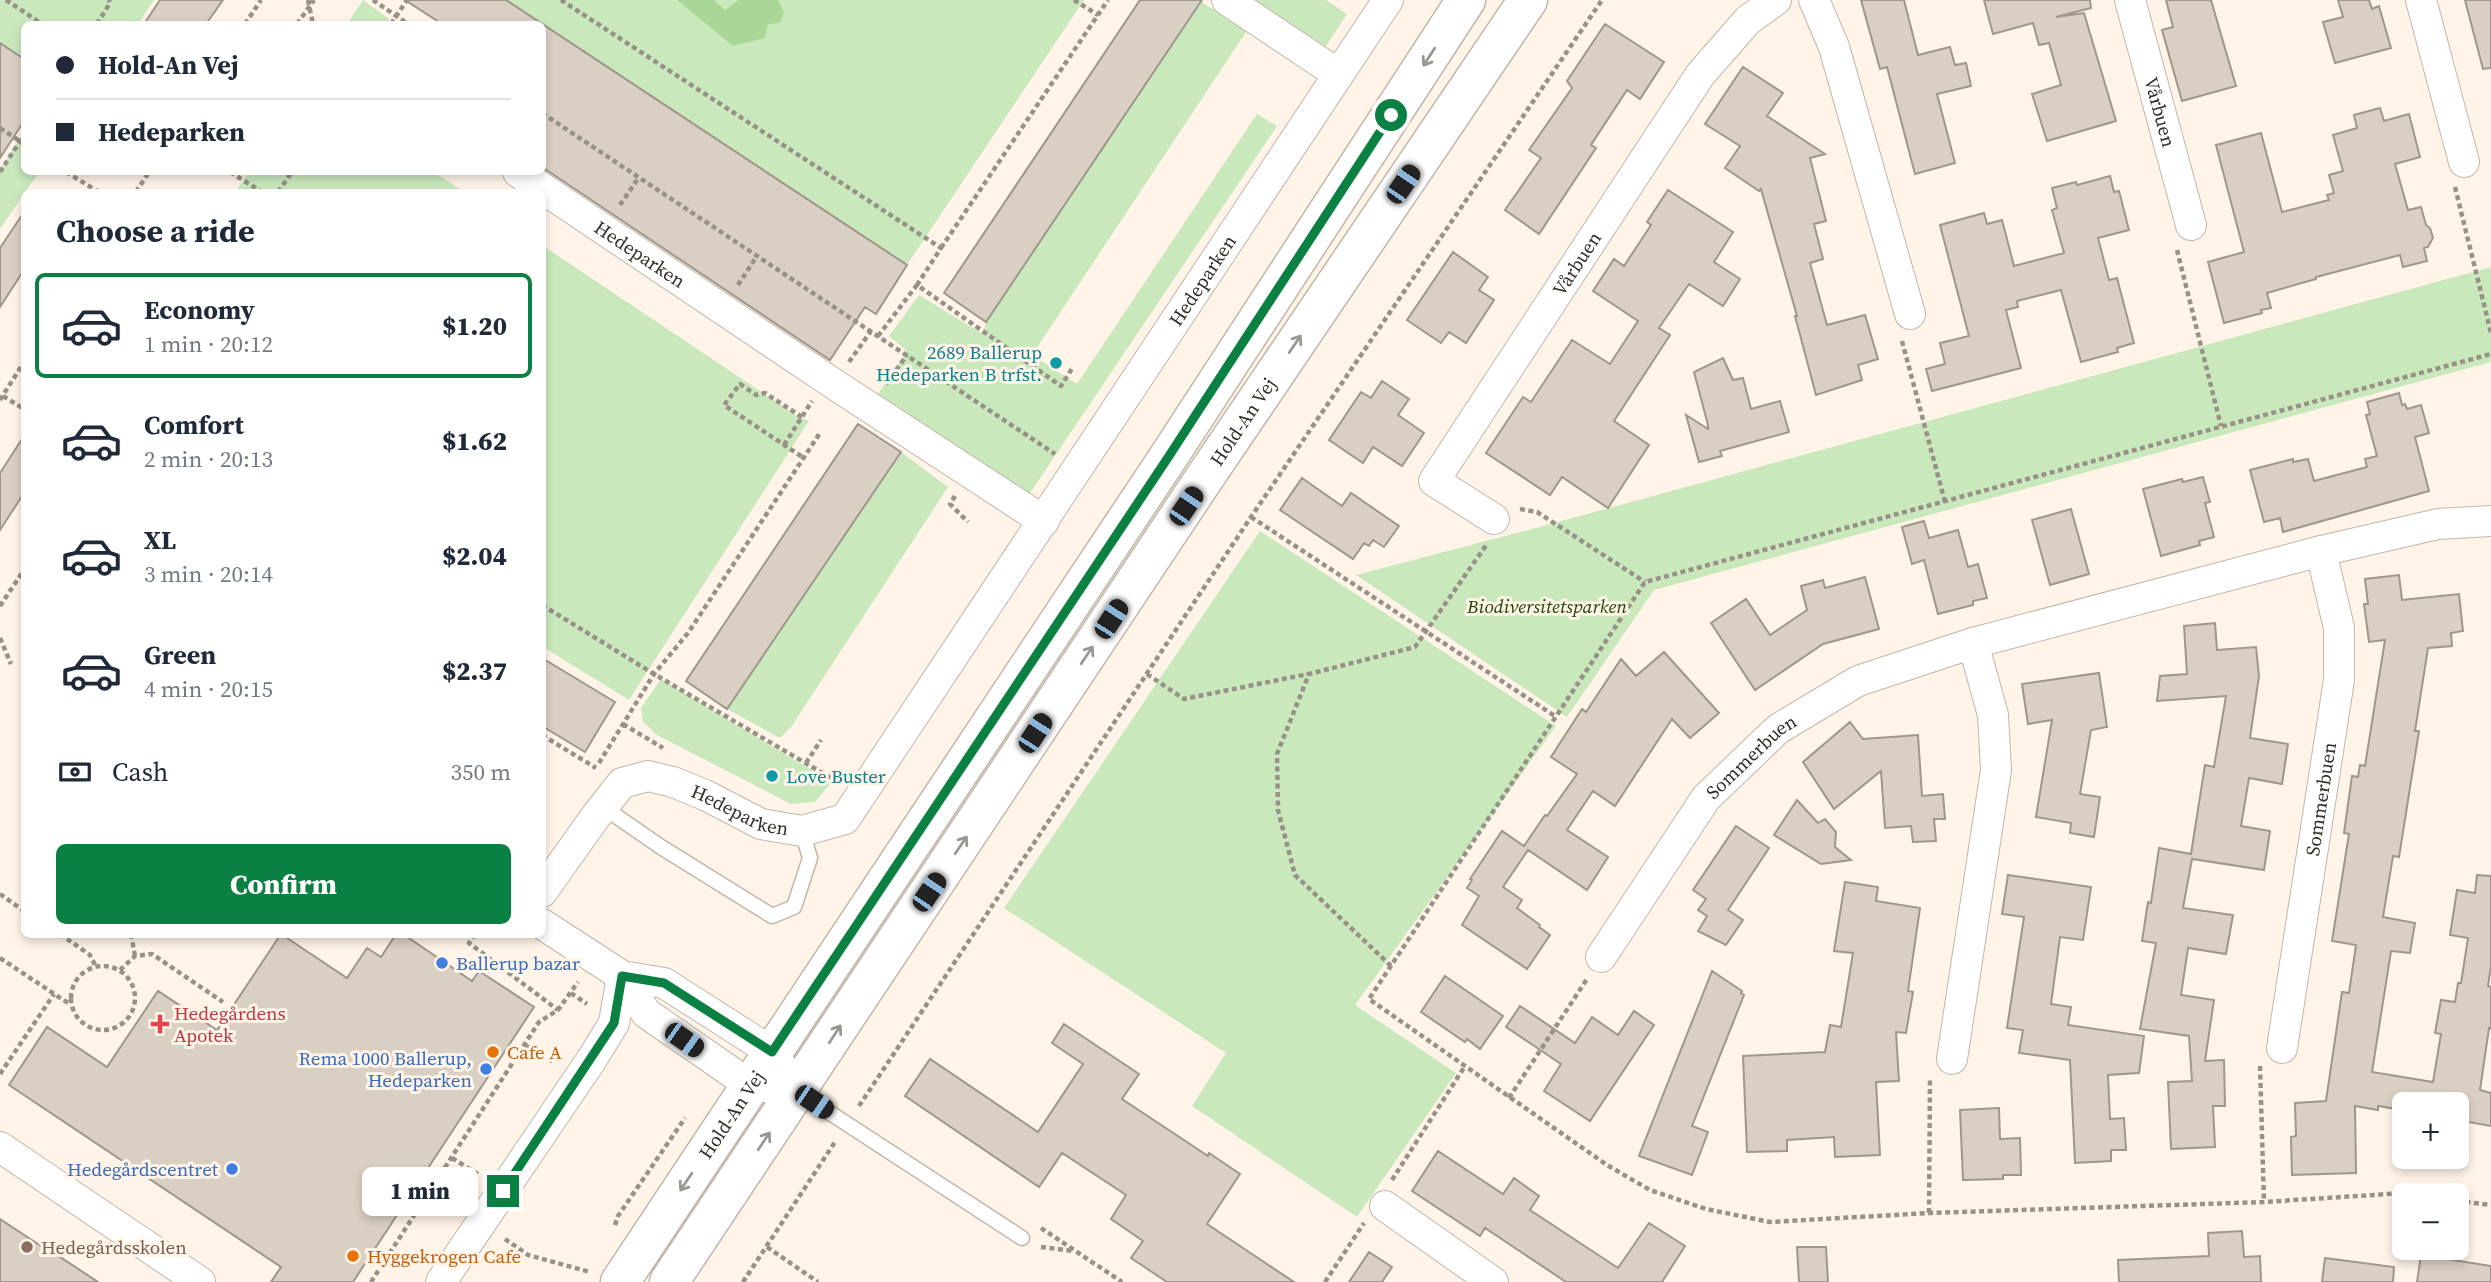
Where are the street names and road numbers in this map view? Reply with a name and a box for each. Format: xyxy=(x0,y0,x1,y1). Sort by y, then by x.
street label: Vårbuen xyxy=(2138,74,2182,150)
street label: Hedeparken xyxy=(590,214,691,294)
street label: Vårbuen xyxy=(1546,226,1607,301)
street label: Hedeparken xyxy=(1162,230,1242,331)
street label: Hold-An Vej xyxy=(1203,373,1282,471)
street label: Sommerbuen xyxy=(1700,708,1801,805)
street label: Sommerbuen xyxy=(2299,740,2342,858)
street label: Hedeparken xyxy=(688,778,790,841)
street label: Hold-An Vej xyxy=(692,1065,770,1164)

